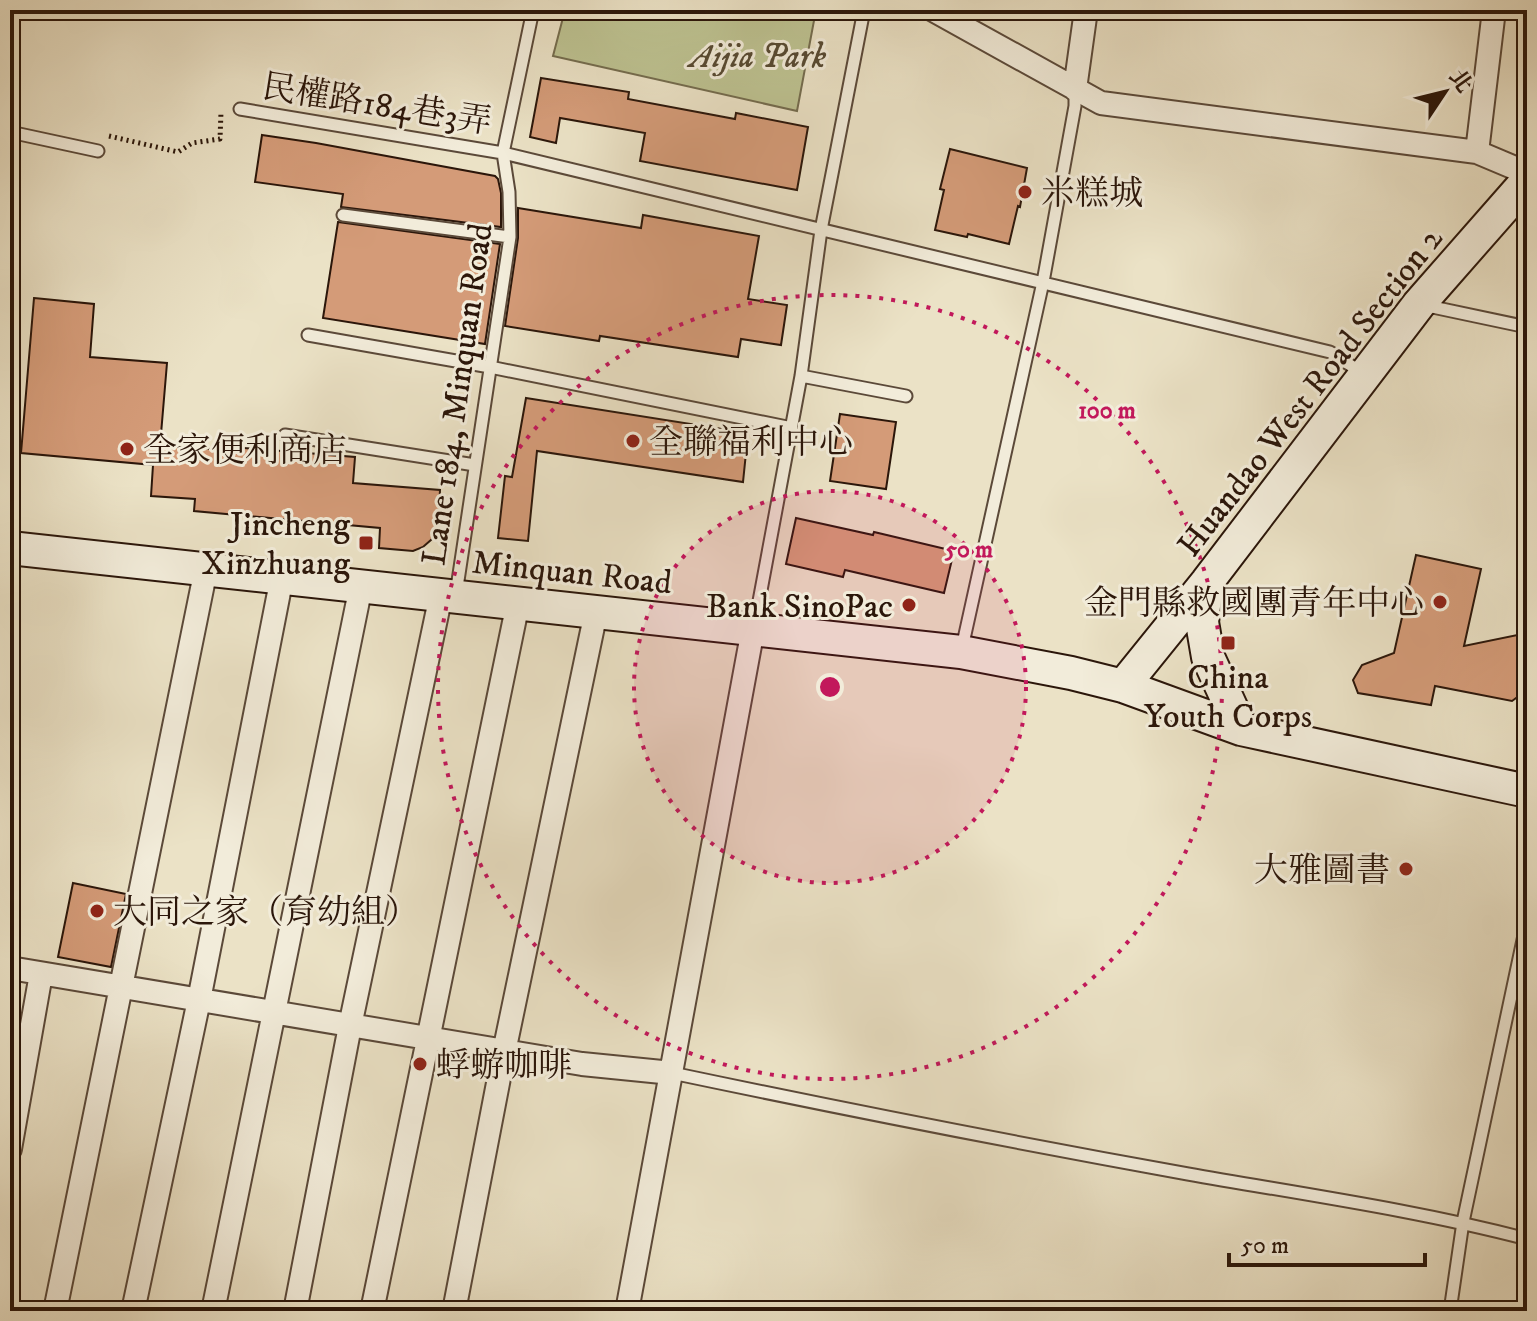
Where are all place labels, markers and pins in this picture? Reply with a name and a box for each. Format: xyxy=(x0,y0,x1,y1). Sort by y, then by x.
place label: 米糕城 xyxy=(1041,173,1143,215)
marker: 米糕城 xyxy=(1016,183,1034,201)
place label: 全聯福利中心 xyxy=(649,422,853,464)
place label: 全家便利商店 xyxy=(143,430,347,472)
marker: 全聯福利中心 xyxy=(624,432,642,450)
marker: 全家便利商店 xyxy=(118,440,136,458)
place label: Jincheng Xinzhuang xyxy=(201,504,350,585)
marker: Jincheng Xinzhuang xyxy=(357,534,375,552)
place label: 金門縣救國團青年中心 xyxy=(1084,583,1424,625)
place label: Bank SinoPac xyxy=(706,586,893,628)
marker: 金門縣救國團青年中心 xyxy=(1431,593,1449,611)
marker: Bank SinoPac xyxy=(900,596,918,614)
marker: China Youth Corps xyxy=(1219,634,1237,652)
place label: China Youth Corps xyxy=(1144,657,1312,738)
centre of rings xyxy=(816,673,844,701)
place label: 大雅圖書 xyxy=(1254,850,1390,892)
marker: 大雅圖書 xyxy=(1397,860,1415,878)
place label: 大同之家（育幼組） xyxy=(113,892,419,934)
marker: 大同之家（育幼組） xyxy=(88,902,106,920)
place label: 蜉蝣咖啡 xyxy=(436,1045,572,1087)
marker: 蜉蝣咖啡 xyxy=(411,1055,429,1073)

